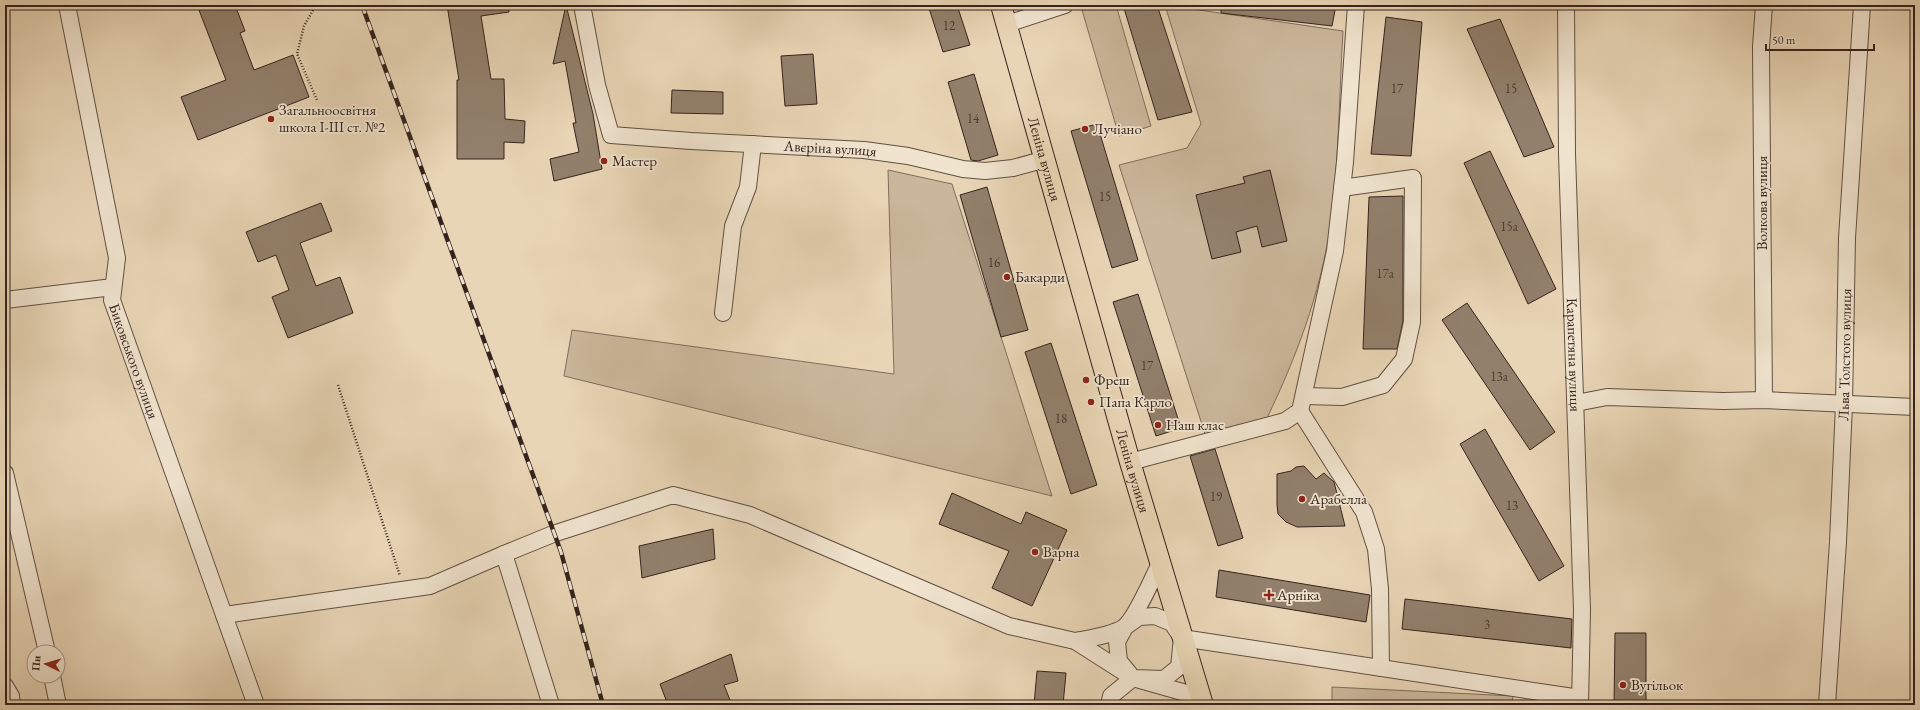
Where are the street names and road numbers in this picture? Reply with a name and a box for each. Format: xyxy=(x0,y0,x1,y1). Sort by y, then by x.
street label: Леніна вулиця xyxy=(1024,114,1066,203)
street label: Авєріна вулиця xyxy=(782,136,878,161)
street label: Волкова вулиця xyxy=(1752,155,1771,250)
street label: Льва Толстого вулиця xyxy=(1833,288,1855,421)
street label: Карапетяна вулиця xyxy=(1563,298,1585,412)
street label: Биковського вулиця xyxy=(105,301,164,421)
street label: Леніна вулиця xyxy=(1112,426,1155,515)

